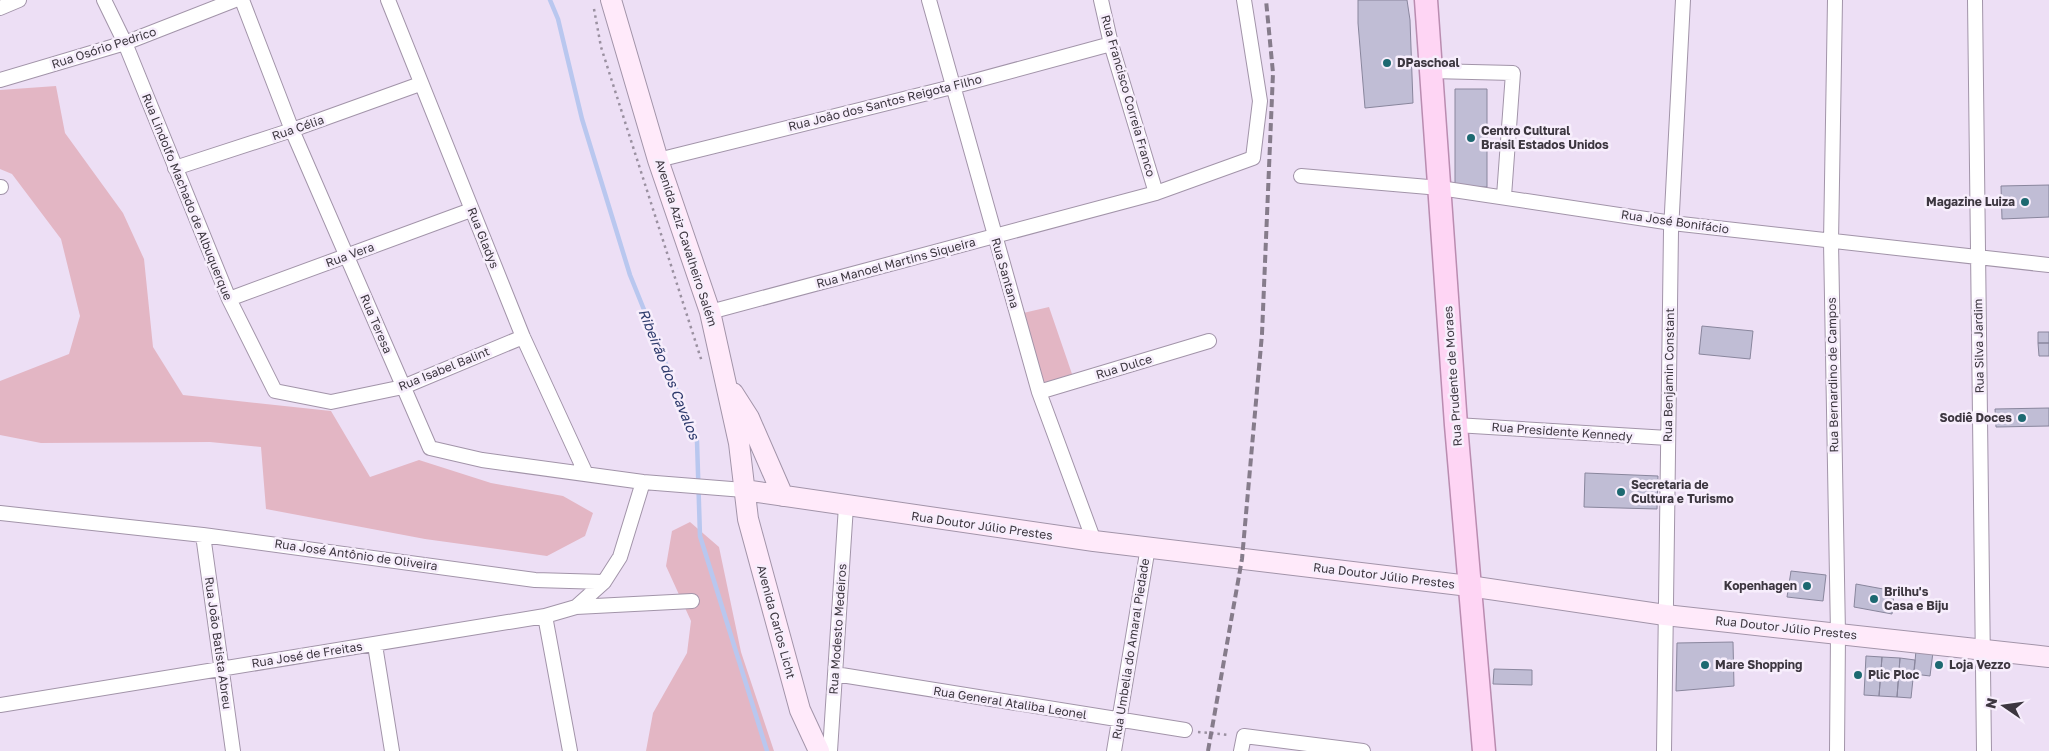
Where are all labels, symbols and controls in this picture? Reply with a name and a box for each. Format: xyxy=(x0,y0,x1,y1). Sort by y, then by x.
street label: Rua Francisco Correia Franco xyxy=(1098,13,1159,179)
street label: Rua Osório Pedrico xyxy=(50,24,158,72)
place label: DPaschoal xyxy=(1397,55,1459,70)
marker: DPaschoal xyxy=(1381,57,1393,69)
street label: Rua João dos Santos Reigota Filho xyxy=(787,71,983,134)
street label: Rua Lindolfo Machado de Albuquerque xyxy=(139,91,236,302)
street label: Rua Célia xyxy=(270,112,326,143)
place label: Centro Cultural Brasil Estados Unidos xyxy=(1481,123,1609,152)
marker: Centro Cultural Brasil Estados Unidos xyxy=(1465,132,1477,144)
street label: Avenida Aziz Cavalheiro Salém xyxy=(652,157,721,328)
place label: Magazine Luiza xyxy=(1926,194,2015,209)
marker: Magazine Luiza xyxy=(2019,196,2031,208)
street label: Rua Gladys xyxy=(464,205,503,271)
street label: Rua José Bonifácio xyxy=(1620,207,1730,237)
street label: Rua Manoel Martins Siqueira xyxy=(815,234,977,291)
street label: Rua Santana xyxy=(988,236,1023,310)
street label: Rua Vera xyxy=(323,239,376,270)
street label: Rua Teresa xyxy=(357,292,396,356)
street label: Rua Bernardino de Campos xyxy=(1824,297,1841,453)
street label: Rua Silva Jardim xyxy=(1970,298,1987,394)
street label: Rua Prudente de Moraes xyxy=(1440,305,1465,447)
water label: Ribeirão dos Cavalos xyxy=(635,306,704,442)
street label: Rua Benjamin Constant xyxy=(1660,308,1677,442)
street label: Rua Isabel Balint xyxy=(396,343,492,394)
street label: Rua Dulce xyxy=(1094,351,1154,382)
place label: Sodiê Doces xyxy=(1940,410,2012,425)
marker: Sodiê Doces xyxy=(2016,412,2028,424)
street label: Rua Presidente Kennedy xyxy=(1491,419,1633,444)
place label: Secretaria de Cultura e Turismo xyxy=(1631,477,1734,506)
marker: Secretaria de Cultura e Turismo xyxy=(1615,486,1627,498)
street label: Rua Doutor Júlio Prestes xyxy=(910,508,1054,543)
street label: Rua José Antônio de Oliveira xyxy=(274,536,439,573)
street label: Rua Umbelia do Amaral Piedade xyxy=(1109,557,1152,741)
street label: Rua Doutor Júlio Prestes xyxy=(1312,559,1456,592)
street label: Avenida Carlos Licht xyxy=(754,563,799,681)
street label: Rua Modesto Medeiros xyxy=(825,563,850,695)
street label: Rua João Batista Abreu xyxy=(202,576,235,710)
place label: Kopenhagen xyxy=(1724,578,1797,593)
marker: Kopenhagen xyxy=(1801,580,1813,592)
place label: Brilhu's Casa e Biju xyxy=(1884,584,1948,613)
marker: Brilhu's Casa e Biju xyxy=(1868,593,1880,605)
street label: Rua Doutor Júlio Prestes xyxy=(1714,613,1858,642)
street label: Rua José de Freitas xyxy=(250,638,364,671)
place label: Mare Shopping xyxy=(1715,657,1802,672)
place label: Loja Vezzo xyxy=(1949,657,2011,672)
marker: Mare Shopping xyxy=(1699,659,1711,671)
marker: Loja Vezzo xyxy=(1933,659,1945,671)
place label: Plic Ploc xyxy=(1868,667,1919,682)
marker: Plic Ploc xyxy=(1852,669,1864,681)
north arrow xyxy=(1979,681,2029,731)
street label: Rua General Ataliba Leonel xyxy=(932,683,1088,722)
text: N xyxy=(1981,696,2000,710)

